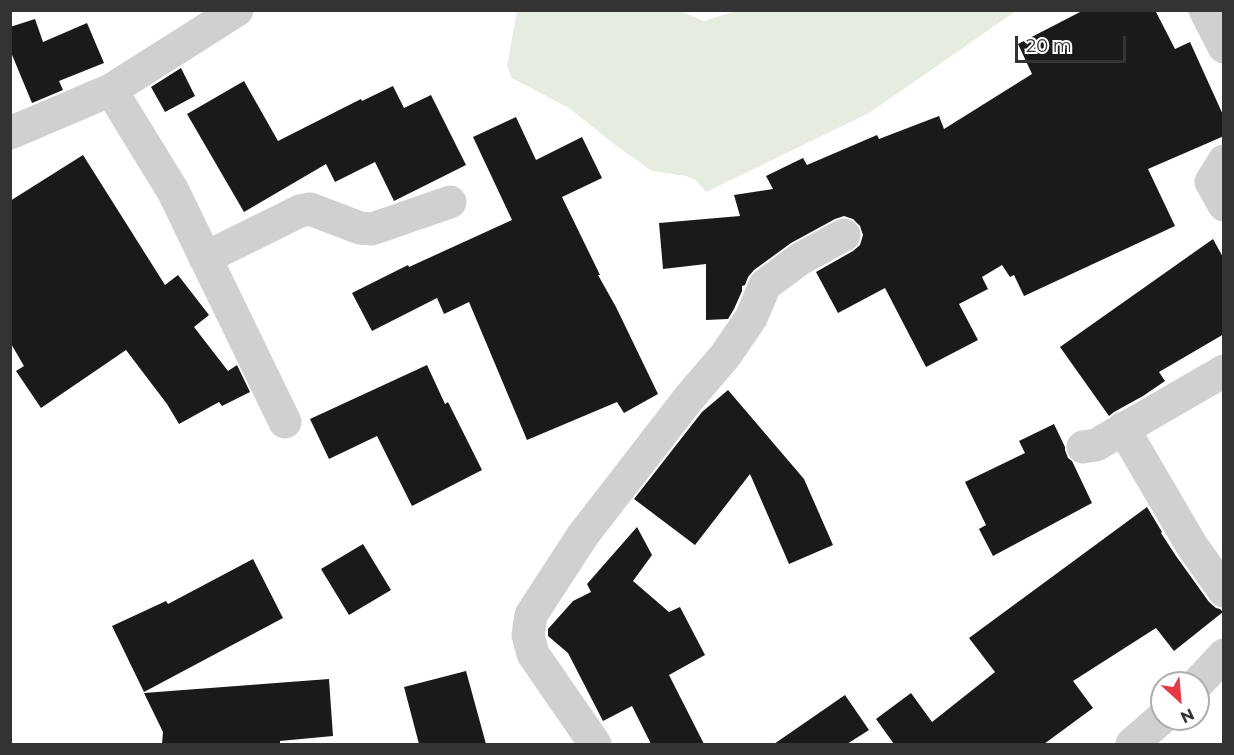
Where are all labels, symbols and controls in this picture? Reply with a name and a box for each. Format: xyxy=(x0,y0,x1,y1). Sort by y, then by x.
scale bar xyxy=(1018,24,1129,62)
text: 20 m xyxy=(1026,35,1072,57)
north arrow xyxy=(1150,671,1210,731)
text: N xyxy=(1177,704,1197,727)

